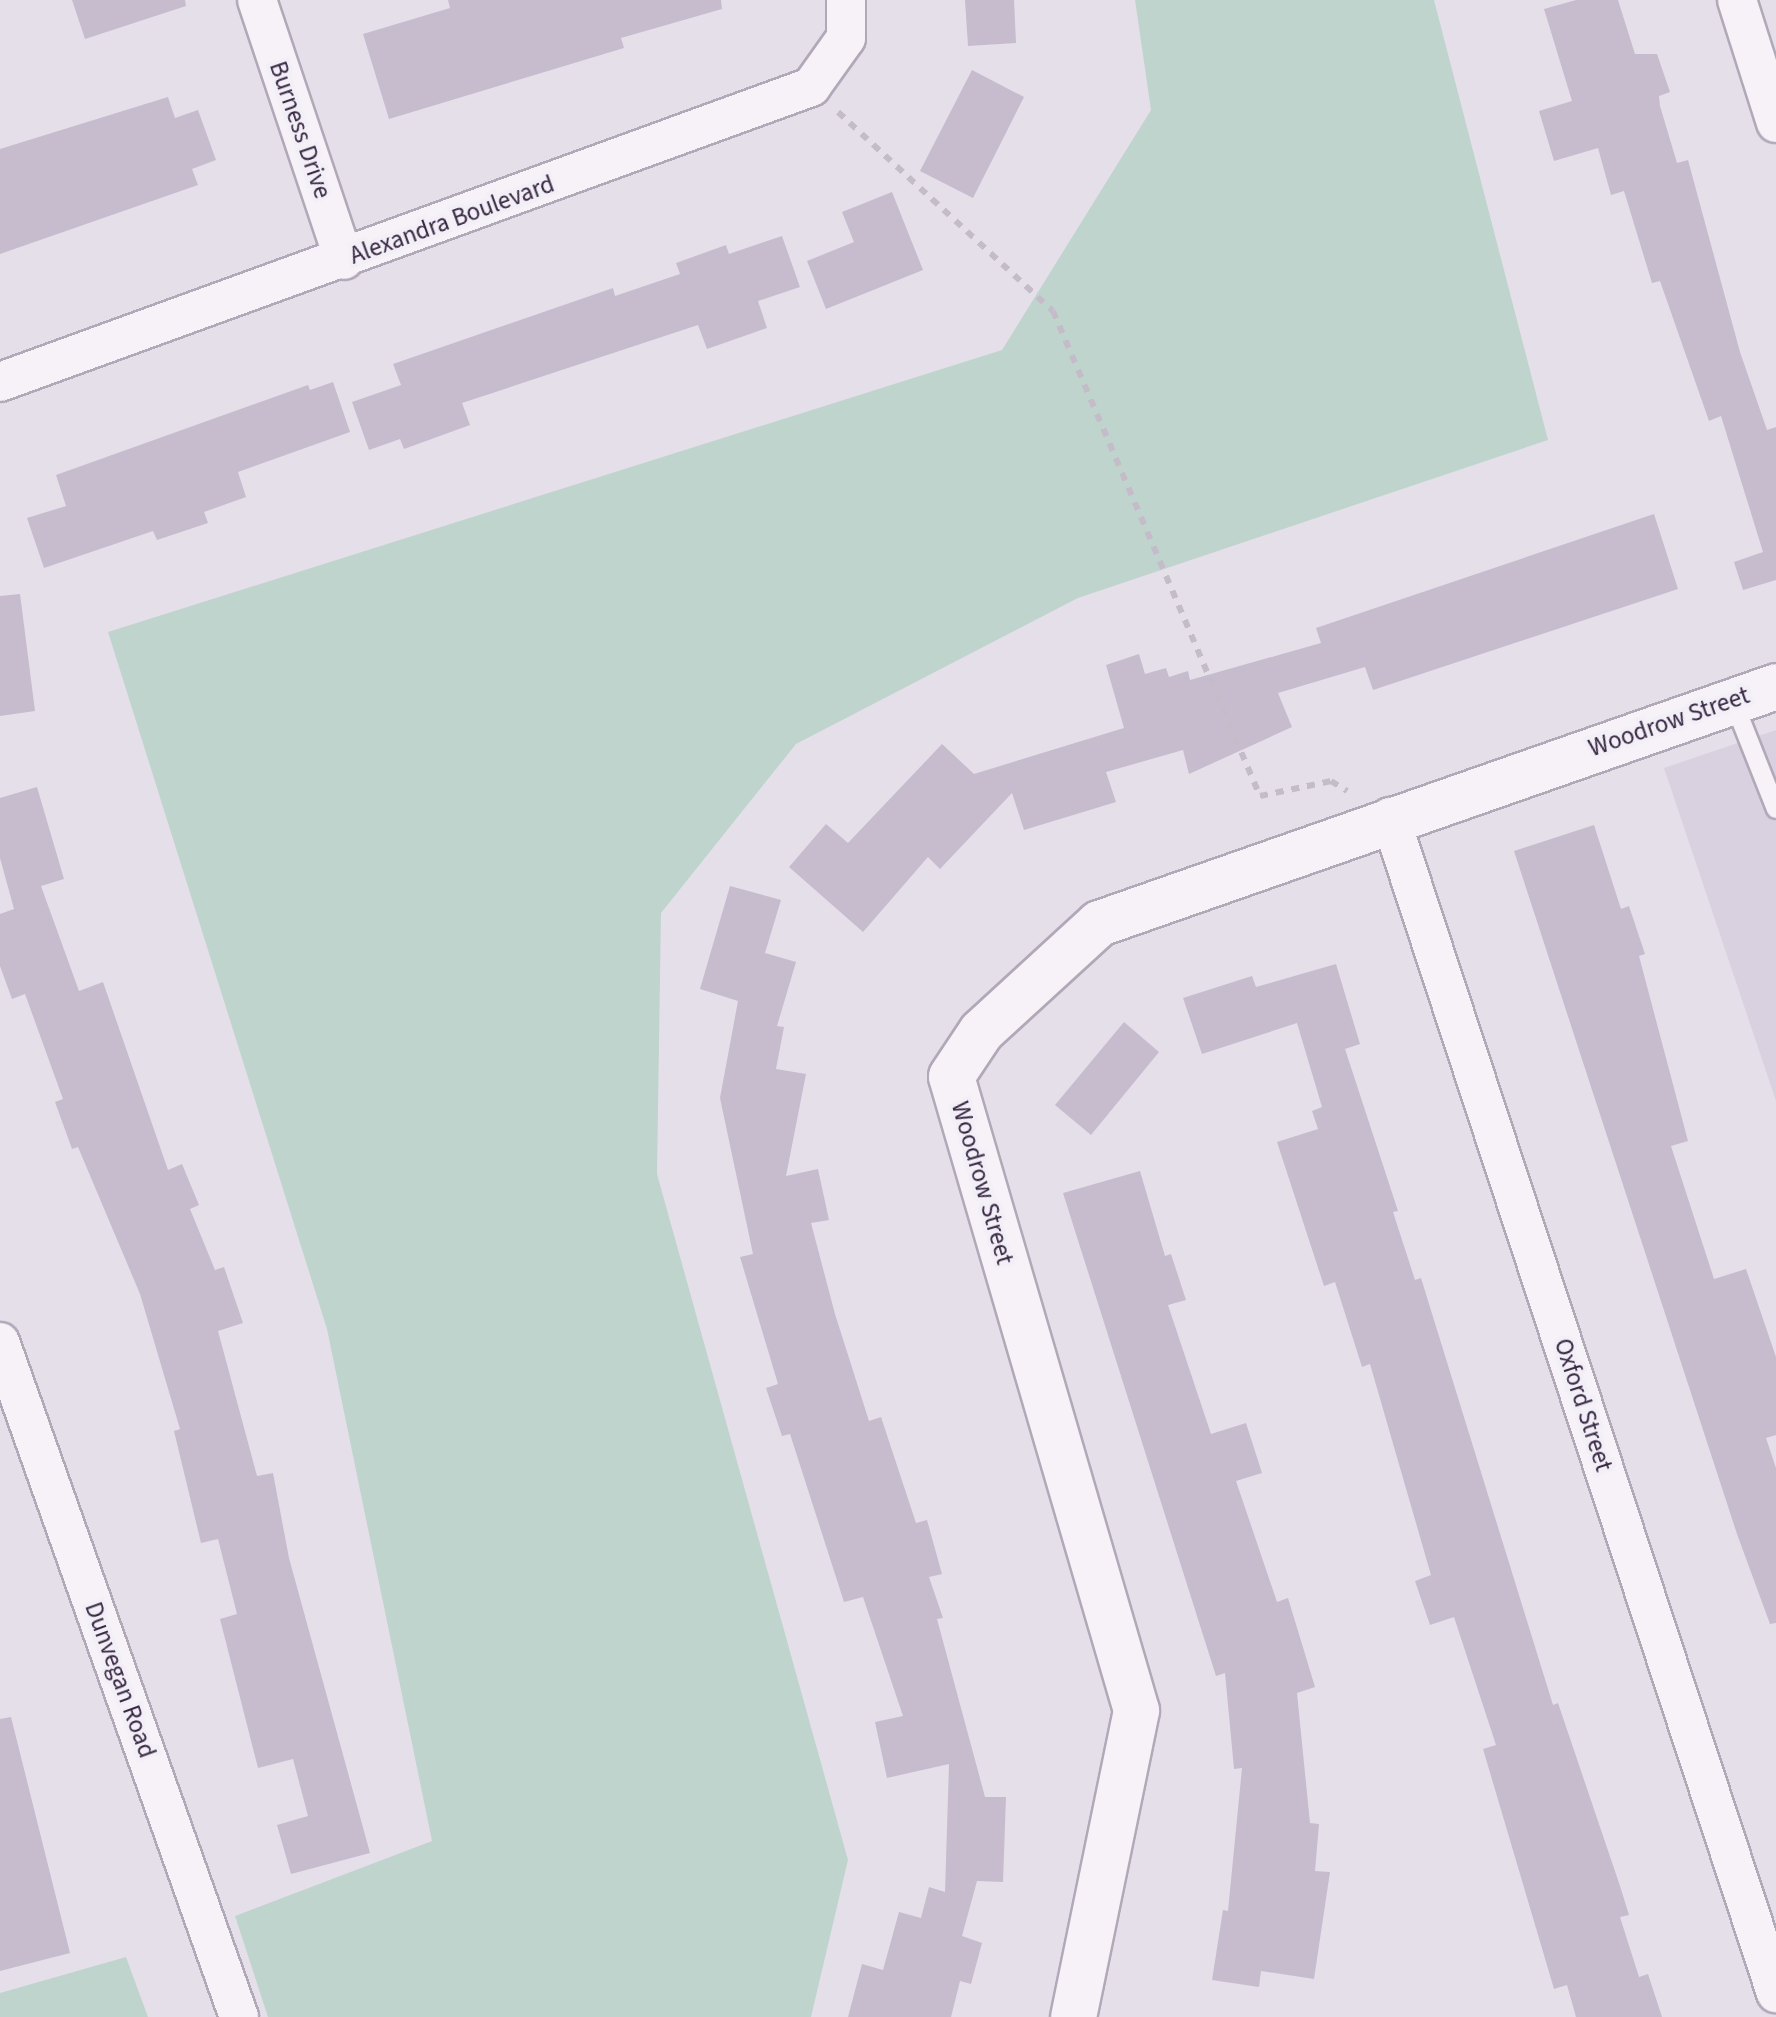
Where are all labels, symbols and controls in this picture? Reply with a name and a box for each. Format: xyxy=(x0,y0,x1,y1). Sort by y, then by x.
street label: Burness Drive xyxy=(263,57,337,203)
street label: Alexandra Boulevard xyxy=(346,169,558,271)
street label: Woodrow Street xyxy=(1585,680,1753,764)
street label: Woodrow Street xyxy=(944,1098,1020,1268)
street label: Oxford Street xyxy=(1547,1335,1619,1475)
street label: Dunvegan Road xyxy=(78,1598,162,1762)

